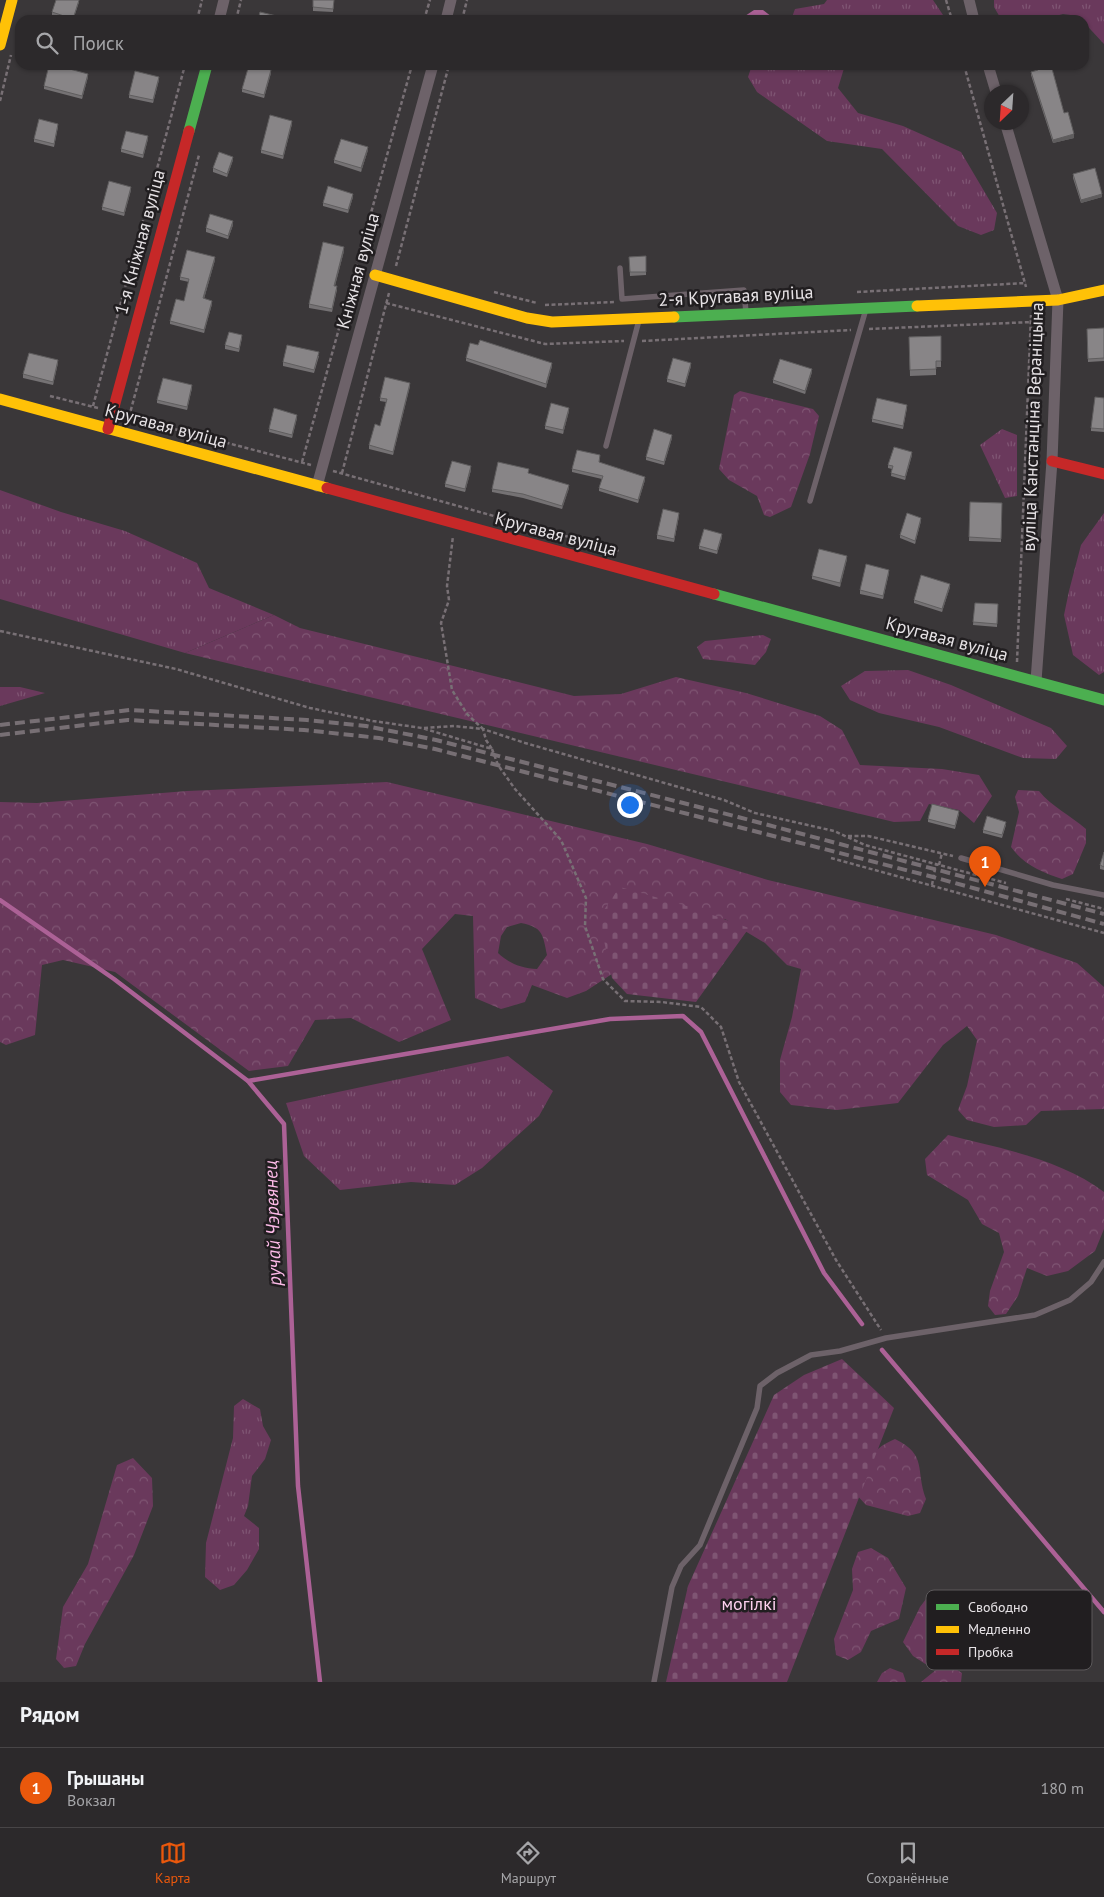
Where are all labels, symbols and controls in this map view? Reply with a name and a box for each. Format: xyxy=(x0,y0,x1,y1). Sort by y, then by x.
search box xyxy=(15,15,1089,70)
icon: search xyxy=(33,29,61,57)
text: Поиск xyxy=(73,31,124,55)
north arrow xyxy=(984,85,1029,130)
street label: 1-я Кніжная вуліца xyxy=(109,167,170,317)
street label: Кніжная вуліца xyxy=(331,210,384,331)
street label: 2-я Кругавая вуліца xyxy=(658,280,814,311)
street label: вуліца Канстанціна Вераніцына xyxy=(1017,302,1048,552)
street label: Кругавая вуліца xyxy=(103,398,230,453)
street label: Кругавая вуліца xyxy=(493,506,620,561)
street label: Кругавая вуліца xyxy=(884,611,1011,666)
your location xyxy=(617,792,643,818)
pin: 1 xyxy=(969,846,1001,887)
water label: ручай Чэрвянец xyxy=(258,1160,286,1287)
legend xyxy=(926,1590,1092,1670)
park label: могілкі xyxy=(721,1592,777,1615)
text: Свободно xyxy=(968,1598,1028,1616)
text: Медленно xyxy=(968,1620,1031,1638)
text: Пробка xyxy=(968,1643,1013,1661)
text: Рядом xyxy=(20,1701,79,1728)
text: Грышаны xyxy=(67,1766,144,1790)
text: 1 xyxy=(31,1778,41,1798)
text: 180 m xyxy=(1041,1778,1084,1798)
text: Вокзал xyxy=(67,1790,116,1810)
tab: Карта xyxy=(155,1839,190,1887)
tab: Маршрут xyxy=(501,1839,556,1887)
tab: Сохранённые xyxy=(866,1839,949,1887)

